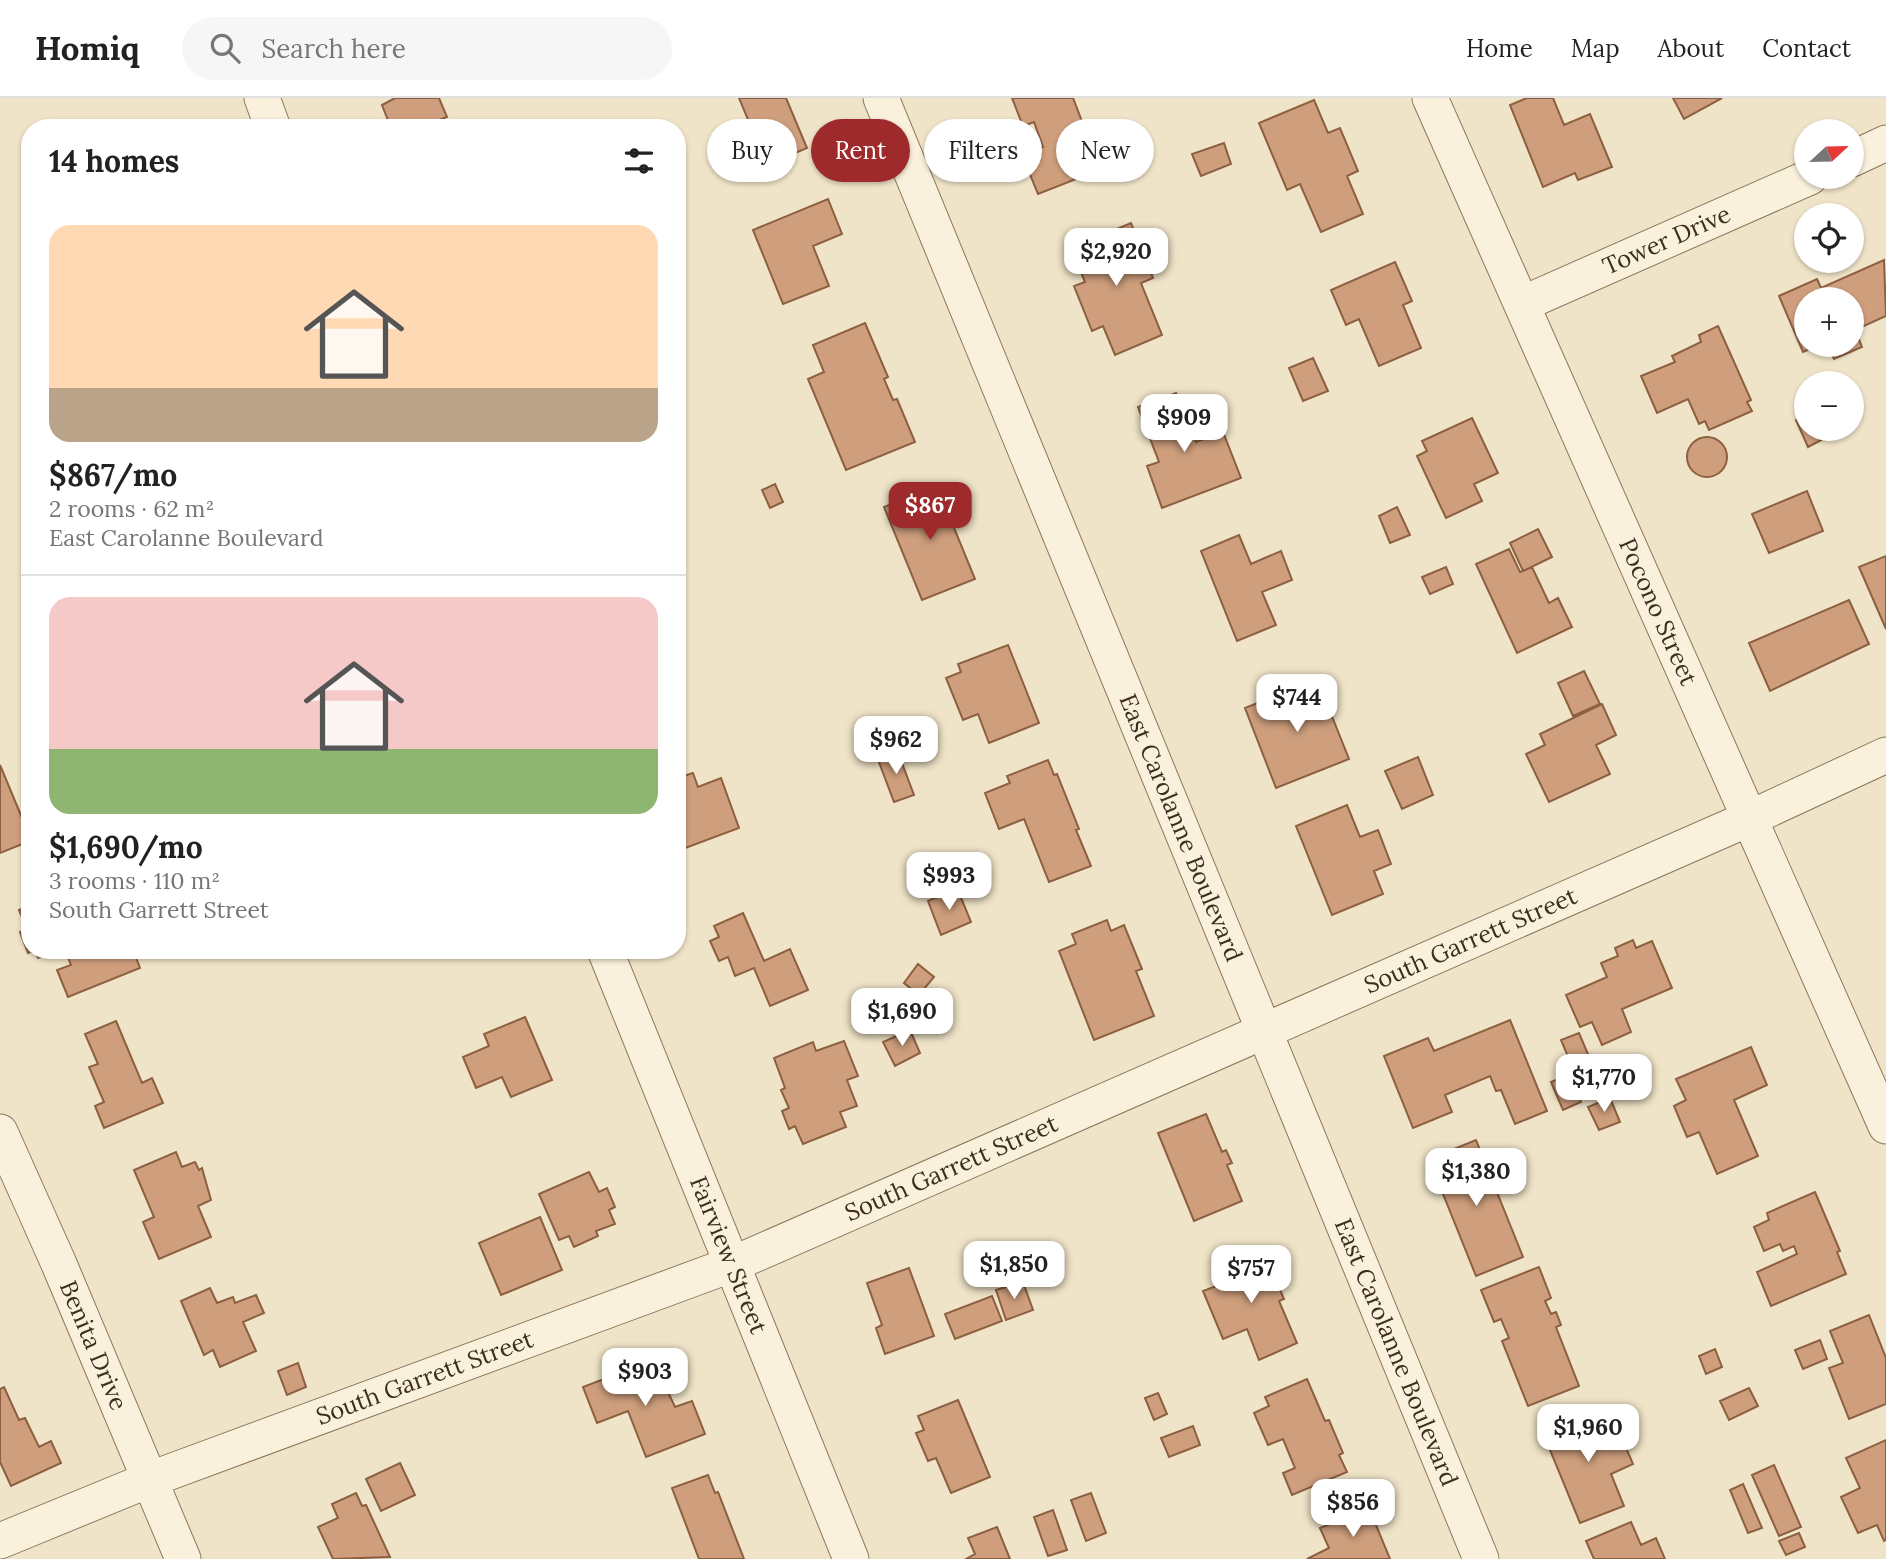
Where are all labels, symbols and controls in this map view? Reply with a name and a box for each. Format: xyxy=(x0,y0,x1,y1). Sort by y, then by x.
search box xyxy=(182,17,672,80)
text: Homiq xyxy=(35,27,140,69)
icon: search xyxy=(206,29,244,67)
text: Search here xyxy=(262,32,406,65)
text: Home xyxy=(1466,33,1533,64)
text: Map xyxy=(1571,33,1620,64)
text: About xyxy=(1658,33,1724,64)
text: Contact xyxy=(1762,33,1851,64)
chip: Buy xyxy=(707,119,797,182)
chip: Rent xyxy=(811,119,910,182)
chip: Filters xyxy=(924,119,1042,182)
chip: New xyxy=(1056,119,1154,182)
north arrow xyxy=(1794,119,1864,189)
map controls xyxy=(1794,119,1864,441)
text: 14 homes xyxy=(49,142,179,180)
icon: filters xyxy=(620,142,658,180)
street label: Tower Drive xyxy=(1598,198,1735,282)
button: locate xyxy=(1794,203,1864,273)
pin: $2,920 xyxy=(1059,228,1173,288)
text: $2,920 xyxy=(1080,236,1152,265)
icon: home xyxy=(291,271,417,397)
button: + xyxy=(1794,287,1864,357)
button: − xyxy=(1794,371,1864,441)
pin: $909 xyxy=(1143,394,1225,454)
text: $909 xyxy=(1157,402,1211,431)
text: $867/mo xyxy=(49,456,177,494)
pin: $867 xyxy=(889,482,971,542)
text: $867 xyxy=(905,490,955,519)
text: 2 rooms · 62 m² xyxy=(49,494,214,523)
text: East Carolanne Boulevard xyxy=(49,523,323,552)
street label: Pocono Street xyxy=(1612,533,1705,691)
icon: home xyxy=(291,643,417,769)
pin: $744 xyxy=(1256,674,1338,734)
text: $744 xyxy=(1272,682,1322,711)
street label: East Carolanne Boulevard xyxy=(1112,689,1250,966)
pin: $962 xyxy=(855,716,937,776)
text: $962 xyxy=(870,724,922,753)
text: $1,690/mo xyxy=(49,828,203,866)
pin: $993 xyxy=(908,852,990,912)
text: $993 xyxy=(923,860,975,889)
text: 3 rooms · 110 m² xyxy=(49,866,220,895)
street label: South Garrett Street xyxy=(1359,880,1582,1000)
text: South Garrett Street xyxy=(49,895,269,924)
pin: $1,690 xyxy=(845,988,959,1048)
text: $1,690 xyxy=(867,996,937,1025)
pin: $1,770 xyxy=(1547,1054,1661,1114)
text: $1,770 xyxy=(1572,1062,1636,1091)
street label: South Garrett Street xyxy=(840,1107,1063,1228)
pin: $1,380 xyxy=(1419,1148,1533,1208)
text: $1,380 xyxy=(1441,1156,1511,1185)
street label: Fairview Street xyxy=(683,1171,775,1339)
street label: East Carolanne Boulevard xyxy=(1328,1214,1465,1491)
pin: $1,850 xyxy=(957,1242,1071,1301)
pin: $757 xyxy=(1210,1246,1292,1305)
text: $1,850 xyxy=(980,1249,1048,1278)
text: $757 xyxy=(1227,1253,1275,1282)
street label: Benita Drive xyxy=(53,1276,135,1415)
street label: South Garrett Street xyxy=(312,1323,538,1432)
pin: $903 xyxy=(604,1348,686,1408)
text: $903 xyxy=(618,1356,672,1385)
pin: $1,960 xyxy=(1531,1404,1645,1464)
text: $1,960 xyxy=(1553,1412,1623,1441)
pin: $856 xyxy=(1312,1480,1394,1539)
text: $856 xyxy=(1327,1487,1379,1516)

